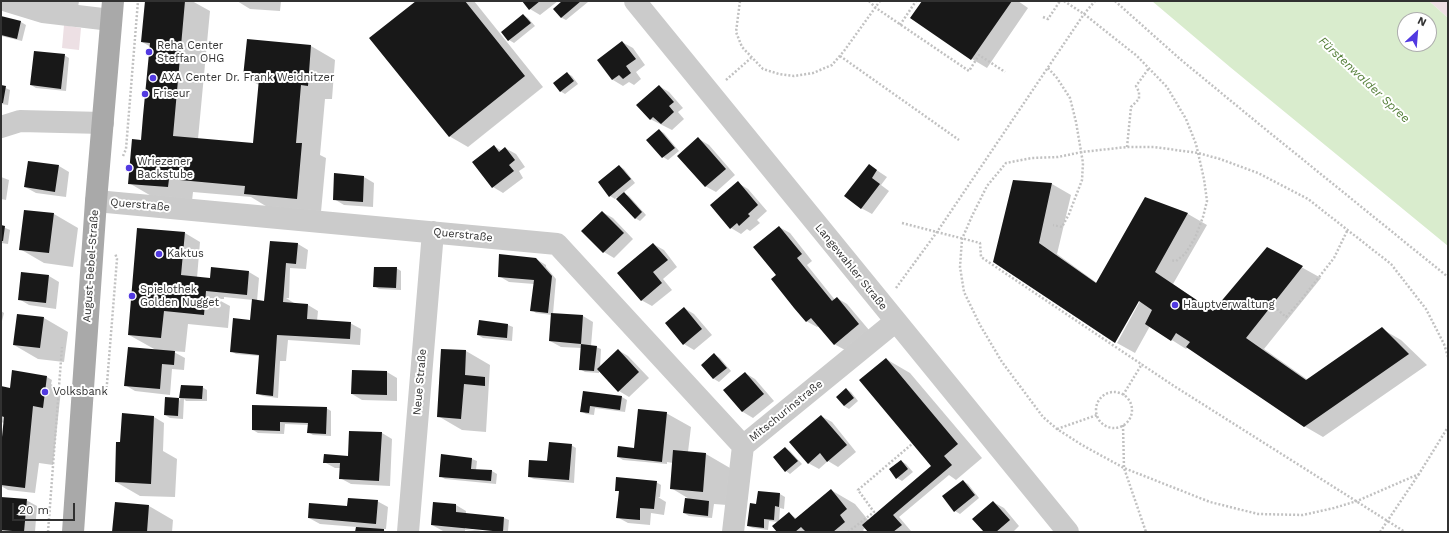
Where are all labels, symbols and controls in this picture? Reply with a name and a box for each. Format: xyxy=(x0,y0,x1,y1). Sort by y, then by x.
north arrow xyxy=(1397,12,1437,52)
text: N xyxy=(1416,14,1429,29)
water label: Fürstenwalder Spree xyxy=(1315,34,1413,126)
place label: Reha Center Steffan OHG xyxy=(157,39,224,65)
marker: Reha Center Steffan OHG xyxy=(144,47,154,57)
place label: AXA Center Dr. Frank Weidnitzer xyxy=(161,71,334,85)
marker: AXA Center Dr. Frank Weidnitzer xyxy=(148,73,158,83)
place label: Friseur xyxy=(153,87,190,101)
marker: Friseur xyxy=(140,89,150,99)
place label: Wriezener Backstube xyxy=(137,155,193,181)
marker: Wriezener Backstube xyxy=(124,163,134,173)
street label: Querstraße xyxy=(110,196,170,214)
street label: August-Bebel-Straße xyxy=(80,209,102,323)
street label: Langewahler Straße xyxy=(812,221,890,313)
street label: Querstraße xyxy=(433,225,493,245)
place label: Kaktus xyxy=(167,247,204,261)
marker: Kaktus xyxy=(154,249,164,259)
place label: Spielothek Golden Nugget xyxy=(140,283,219,309)
marker: Spielothek Golden Nugget xyxy=(127,291,137,301)
place label: Hauptverwaltung xyxy=(1183,298,1274,312)
marker: Hauptverwaltung xyxy=(1170,300,1180,310)
street label: Neue Straße xyxy=(411,348,429,416)
street label: Mitschurinstraße xyxy=(747,377,825,445)
place label: Volksbank xyxy=(53,385,108,399)
marker: Volksbank xyxy=(40,387,50,397)
scale bar xyxy=(14,495,77,521)
text: 20 m xyxy=(19,503,49,517)

